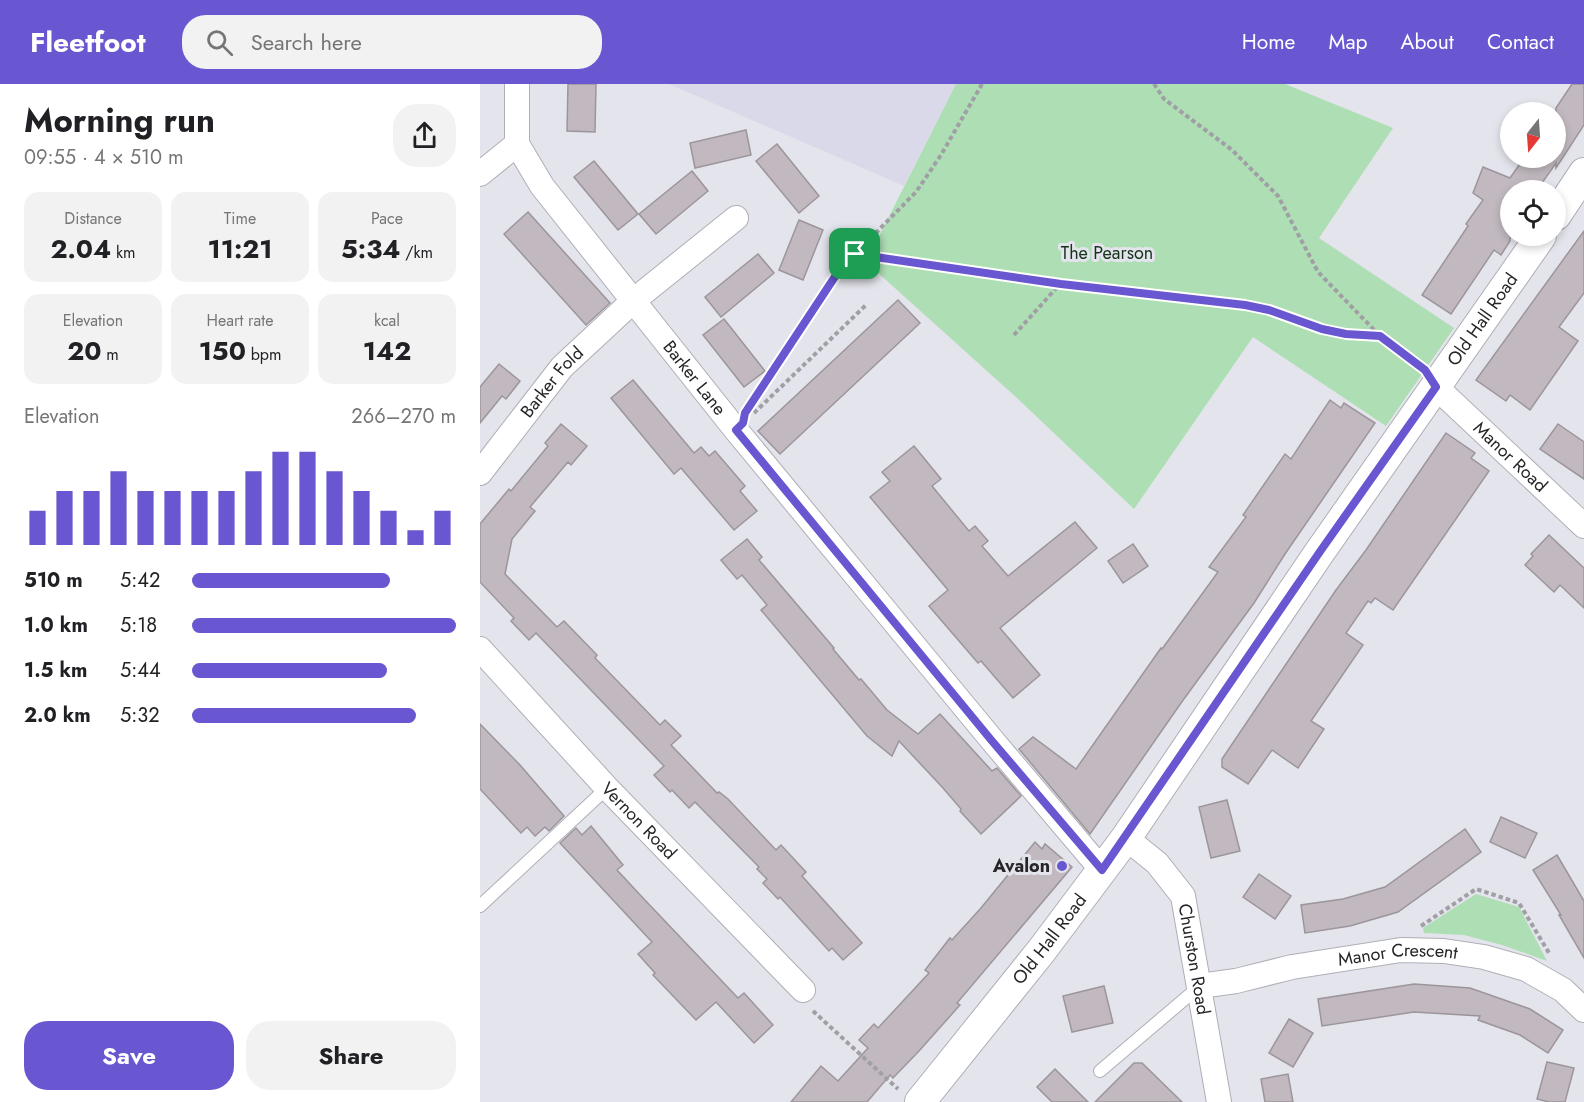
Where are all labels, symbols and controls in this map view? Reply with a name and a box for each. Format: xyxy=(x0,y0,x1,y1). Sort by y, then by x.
search box xyxy=(182,15,602,69)
text: Fleetfoot xyxy=(30,22,146,63)
icon: search xyxy=(203,26,236,59)
text: Search here xyxy=(251,26,362,58)
text: Home xyxy=(1242,27,1295,57)
text: Map xyxy=(1328,27,1368,57)
text: About xyxy=(1401,27,1454,57)
text: Contact xyxy=(1487,27,1554,57)
text: Morning run xyxy=(24,97,215,144)
north arrow xyxy=(1500,102,1566,168)
map controls xyxy=(1500,102,1566,246)
button: share xyxy=(393,104,456,167)
text: 09:55 · 4 × 510 m xyxy=(24,143,184,172)
button: locate xyxy=(1500,180,1566,246)
text: Distance xyxy=(64,207,122,230)
text: Time xyxy=(224,207,256,230)
text: Pace xyxy=(371,207,403,230)
pin xyxy=(829,228,880,279)
text: 2.04 xyxy=(50,230,111,268)
text: 11:21 xyxy=(207,230,273,268)
text: 5:34 xyxy=(341,230,400,268)
icon: arrive xyxy=(838,237,871,270)
park label: The Pearson xyxy=(1061,240,1153,266)
text: km xyxy=(111,241,136,264)
text: /km xyxy=(400,241,433,264)
street label: Old Hall Road xyxy=(1441,268,1524,371)
text: Elevation xyxy=(63,309,123,332)
text: Heart rate xyxy=(207,309,273,332)
text: kcal xyxy=(374,309,400,332)
text: 20 xyxy=(67,332,102,370)
text: 150 xyxy=(199,332,246,370)
text: 142 xyxy=(363,332,411,370)
street label: Barker Lane xyxy=(657,335,732,421)
street label: Barker Fold xyxy=(514,340,589,423)
text: m xyxy=(102,343,119,366)
text: bpm xyxy=(246,343,281,366)
text: Elevation xyxy=(24,402,99,431)
text: 266–270 m xyxy=(351,402,456,431)
street label: Manor Road xyxy=(1468,416,1553,498)
text: 510 m xyxy=(24,566,83,595)
text: 5:42 xyxy=(120,566,160,595)
text: 1.0 km xyxy=(24,611,88,640)
text: 5:18 xyxy=(120,611,157,640)
text: 1.5 km xyxy=(24,656,87,685)
text: 5:44 xyxy=(120,656,161,685)
text: 2.0 km xyxy=(24,701,91,730)
text: 5:32 xyxy=(120,701,160,730)
street label: Vernon Road xyxy=(595,776,683,865)
place label: Avalon xyxy=(992,853,1050,879)
marker: Avalon xyxy=(1055,859,1069,873)
street label: Old Hall Road xyxy=(1006,888,1093,990)
street label: Churston Road xyxy=(1172,902,1217,1017)
street label: Manor Crescent xyxy=(1336,937,1460,973)
button: Save xyxy=(24,1021,234,1090)
button: Share xyxy=(246,1021,456,1090)

